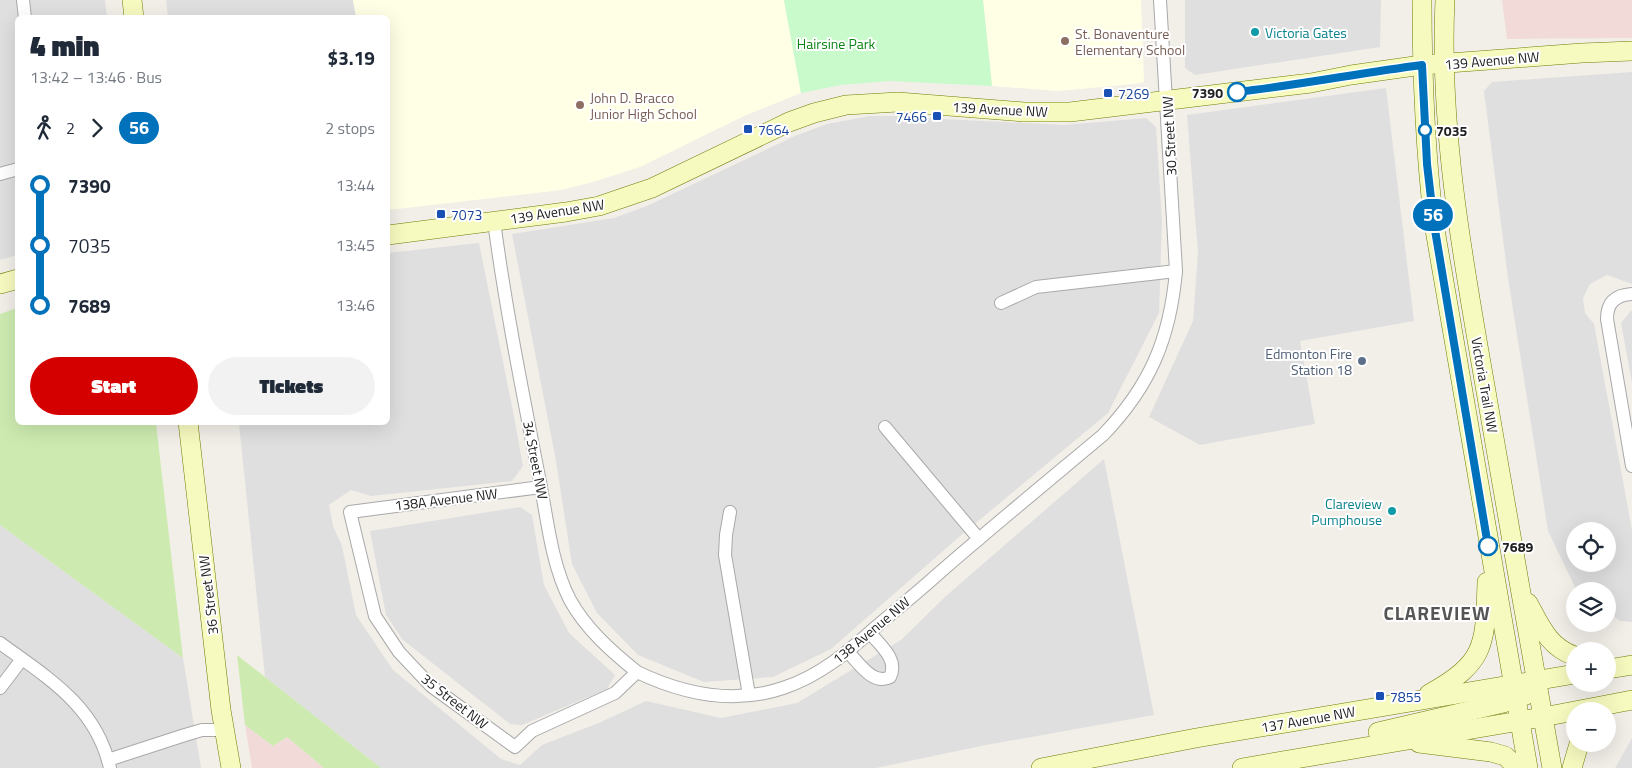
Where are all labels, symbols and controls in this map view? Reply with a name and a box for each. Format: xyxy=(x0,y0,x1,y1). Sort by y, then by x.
place label: Victoria Gates xyxy=(1265,22,1347,43)
place label: St. Bonaventure Elementary School xyxy=(1075,23,1185,60)
text: 4 min xyxy=(30,24,100,67)
marker: Victoria Gates xyxy=(1249,26,1261,38)
park label: Hairsine Park xyxy=(797,33,875,54)
marker: St. Bonaventure Elementary School xyxy=(1059,35,1071,47)
text: $3.19 xyxy=(328,43,375,72)
street label: 139 Avenue NW xyxy=(1444,45,1540,75)
text: 13:42 – 13:46 · Bus xyxy=(30,65,162,89)
place label: 7390 xyxy=(1192,82,1223,103)
marker: 7390 xyxy=(1227,82,1247,102)
place label: 7269 xyxy=(1118,83,1150,104)
place label: John D. Bracco Junior High School xyxy=(590,87,697,124)
marker: 7269 xyxy=(1102,87,1114,99)
street label: 139 Avenue NW xyxy=(952,96,1048,122)
street label: 30 Street NW xyxy=(1156,96,1182,176)
marker: John D. Bracco Junior High School xyxy=(574,99,586,111)
place label: 7466 xyxy=(896,106,927,127)
marker: 7466 xyxy=(931,110,943,122)
icon: walk xyxy=(30,114,58,142)
icon: forward xyxy=(83,114,111,142)
text: 56 xyxy=(129,114,149,141)
text: 2 xyxy=(66,116,75,140)
text: 2 stops xyxy=(325,116,375,140)
place label: 7664 xyxy=(758,119,790,140)
place label: 7035 xyxy=(1436,120,1468,141)
marker: 7664 xyxy=(742,123,754,135)
marker: 7035 xyxy=(1418,123,1432,137)
text: 7390 xyxy=(68,171,111,200)
text: 13:44 xyxy=(336,173,375,197)
street label: 139 Avenue NW xyxy=(508,193,606,229)
line badge: 56 xyxy=(1410,199,1456,231)
text: 56 xyxy=(1423,201,1443,228)
place label: 7073 xyxy=(451,204,482,225)
marker: 7073 xyxy=(435,208,447,220)
text: 7035 xyxy=(68,231,111,260)
text: 13:45 xyxy=(336,233,375,257)
text: 7689 xyxy=(68,291,111,320)
text: 13:46 xyxy=(336,293,375,317)
street label: Victoria Trail NW xyxy=(1466,335,1504,435)
place label: Edmonton Fire Station 18 xyxy=(1265,343,1352,380)
marker: Edmonton Fire Station 18 xyxy=(1356,355,1368,367)
button: Start xyxy=(30,357,198,415)
button: Tickets xyxy=(208,357,375,415)
street label: 34 Street NW xyxy=(518,419,554,501)
street label: 138A Avenue NW xyxy=(393,482,499,516)
place label: Clareview Pumphouse xyxy=(1311,493,1382,530)
marker: Clareview Pumphouse xyxy=(1386,505,1398,517)
map controls xyxy=(1566,522,1616,752)
button: locate xyxy=(1566,522,1616,572)
marker: 7689 xyxy=(1478,536,1498,556)
place label: 7689 xyxy=(1502,536,1534,557)
street label: 36 Street NW xyxy=(193,554,223,636)
button: layers xyxy=(1566,582,1616,632)
street label: 138 Avenue NW xyxy=(828,591,914,669)
district label: CLAREVIEW xyxy=(1383,598,1491,627)
button: + xyxy=(1566,642,1616,692)
street label: 35 Street NW xyxy=(417,668,493,734)
place label: 7855 xyxy=(1390,686,1422,707)
marker: 7855 xyxy=(1374,690,1386,702)
street label: 137 Avenue NW xyxy=(1259,700,1357,738)
button: − xyxy=(1566,702,1616,752)

